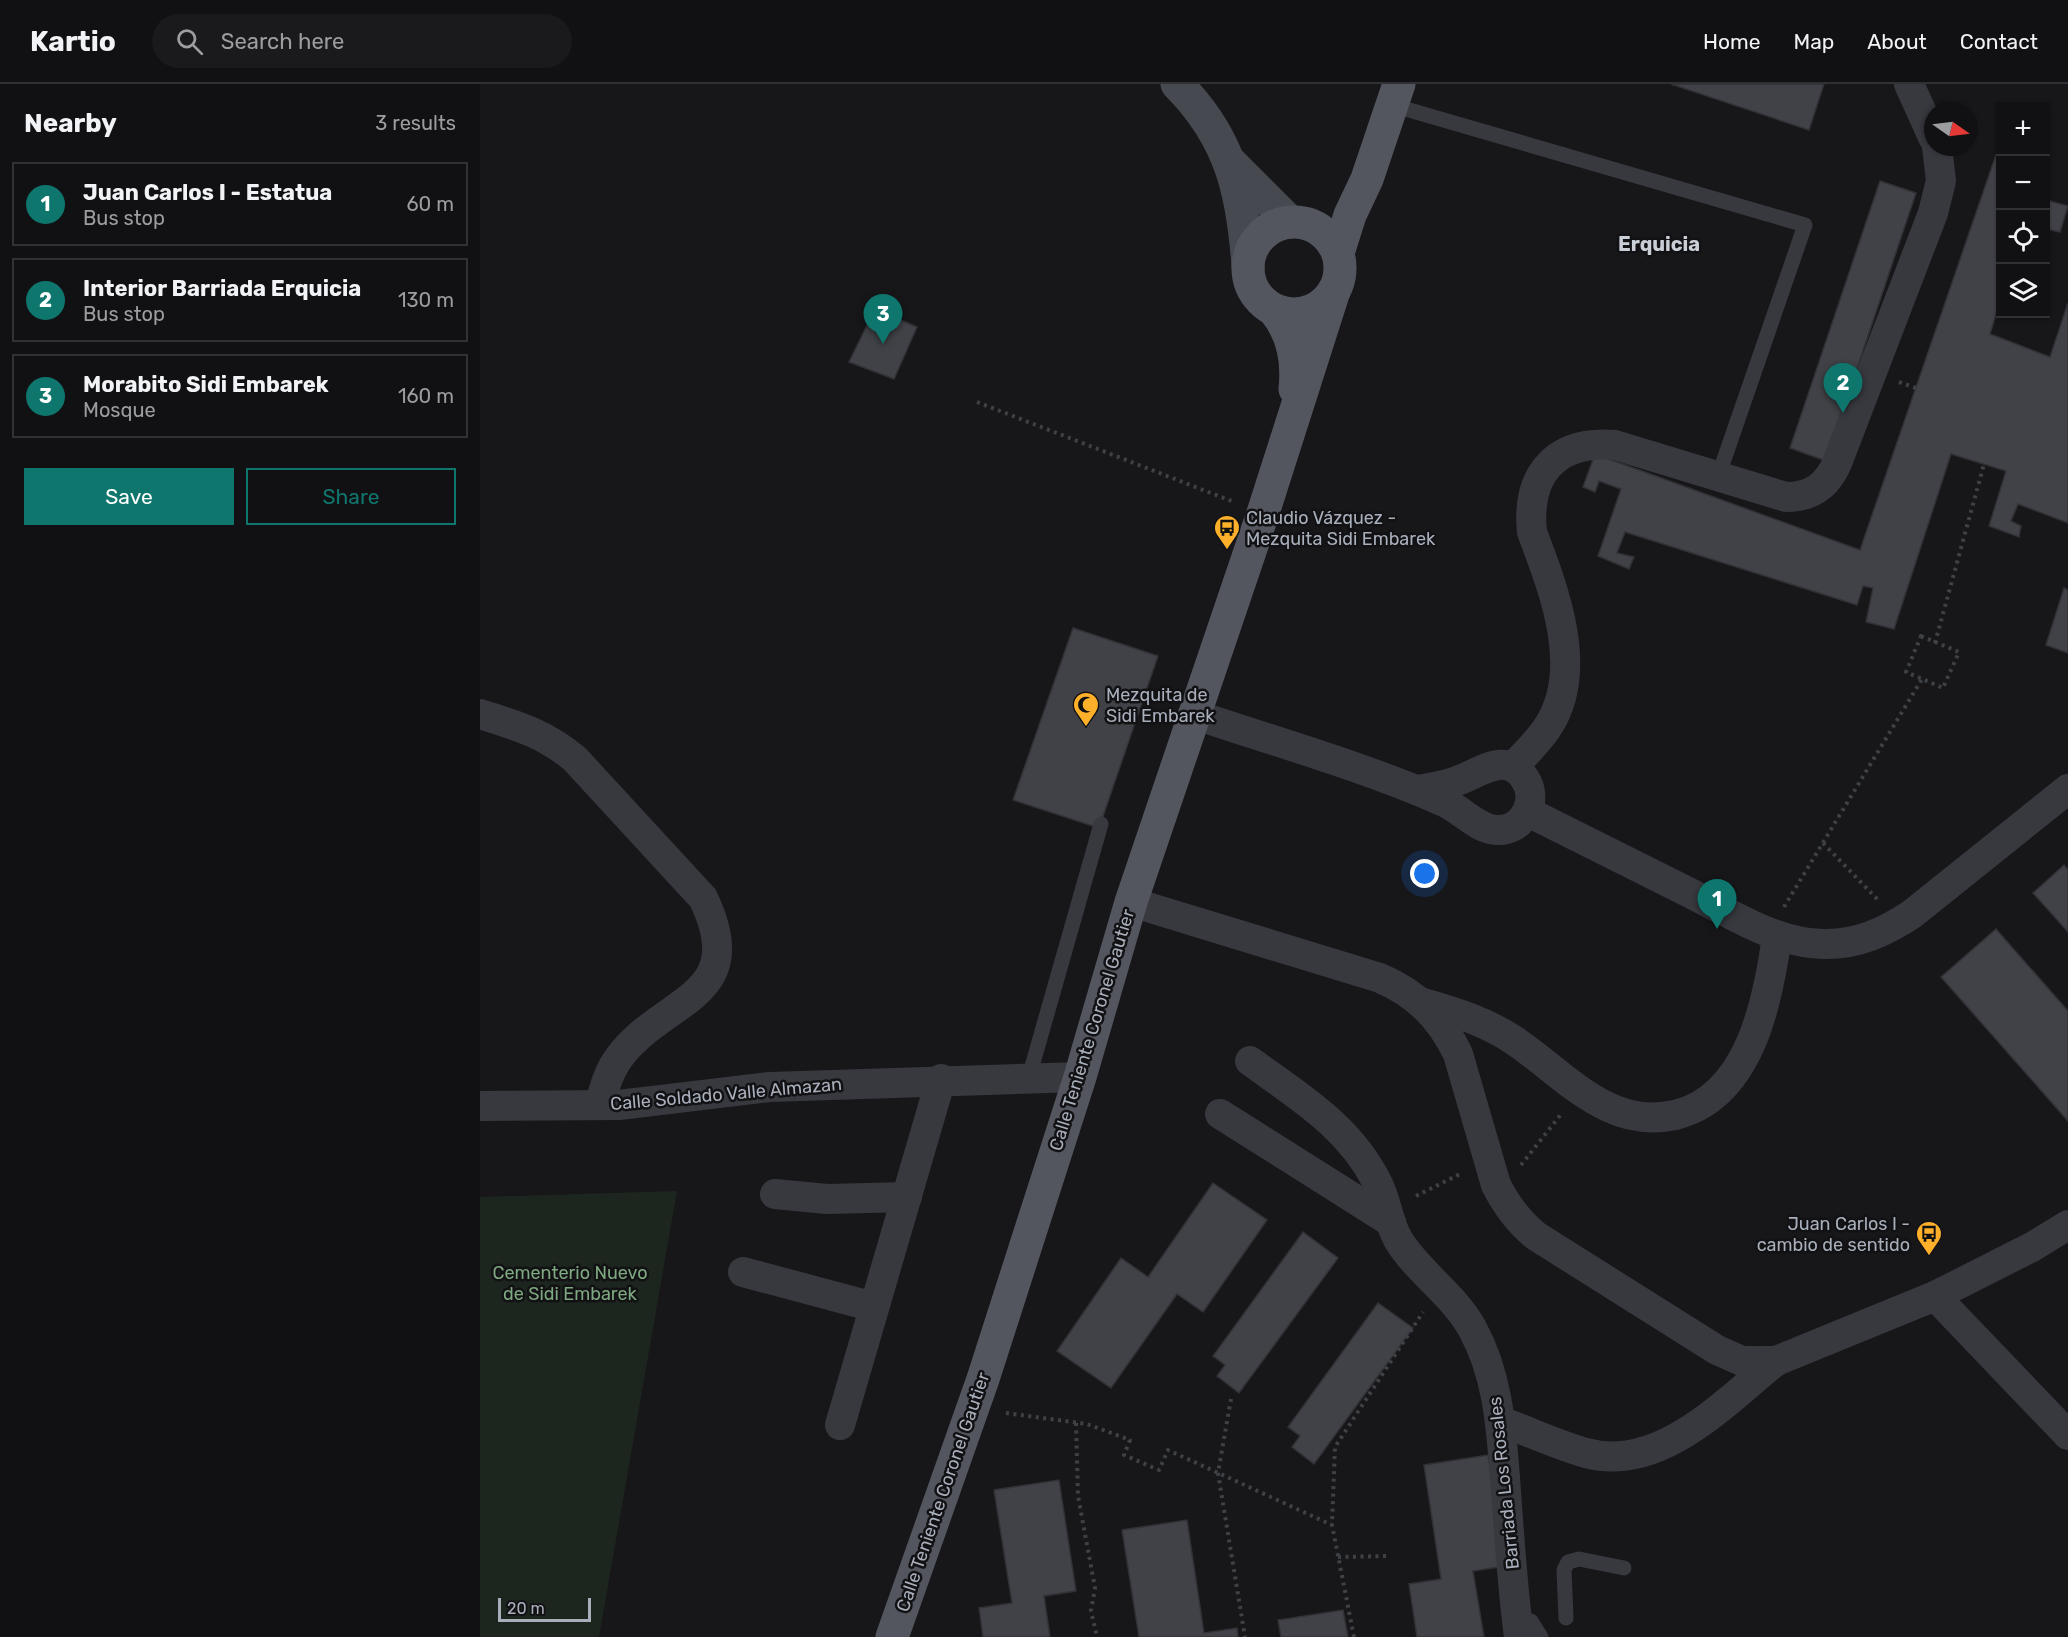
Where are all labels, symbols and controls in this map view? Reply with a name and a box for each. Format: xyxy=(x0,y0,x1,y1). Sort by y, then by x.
search box xyxy=(152,14,572,68)
text: Kartio xyxy=(30,25,116,58)
icon: search xyxy=(173,25,206,58)
text: Search here xyxy=(221,28,344,55)
text: Home xyxy=(1703,29,1760,54)
text: Map xyxy=(1793,29,1834,54)
text: About xyxy=(1867,29,1927,54)
text: Contact xyxy=(1960,29,2038,54)
north arrow xyxy=(1924,102,1978,156)
map controls xyxy=(1996,102,2050,318)
button: + xyxy=(1996,102,2050,156)
text: Nearby xyxy=(24,108,117,139)
text: 3 results xyxy=(375,111,456,135)
button: − xyxy=(1996,156,2050,210)
text: Juan Carlos I - Estatua xyxy=(83,179,332,206)
text: 1 xyxy=(41,192,50,216)
text: 60 m xyxy=(407,192,454,216)
text: Bus stop xyxy=(83,206,165,230)
button: locate xyxy=(1996,210,2050,264)
district label: Erquicia xyxy=(1618,232,1700,256)
button: layers xyxy=(1996,264,2050,318)
text: Interior Barriada Erquicia xyxy=(83,275,361,302)
text: 2 xyxy=(39,288,52,312)
text: 130 m xyxy=(398,288,454,312)
pin: 3 xyxy=(864,294,902,344)
text: Bus stop xyxy=(83,302,165,326)
pin: 2 xyxy=(1824,364,1862,413)
text: Morabito Sidi Embarek xyxy=(83,371,329,398)
text: 3 xyxy=(39,384,52,408)
text: 160 m xyxy=(398,384,454,408)
text: Mosque xyxy=(83,398,156,422)
button: Save xyxy=(24,468,234,525)
button: Share xyxy=(246,468,456,525)
place label: Claudio Vázquez - Mezquita Sidi Embarek xyxy=(1246,507,1436,550)
bus stop icon: Claudio Vázquez - Mezquita Sidi Embarek xyxy=(1212,513,1242,551)
place label: Mezquita de Sidi Embarek xyxy=(1106,684,1215,727)
mosque icon: Mezquita de Sidi Embarek xyxy=(1071,690,1101,728)
your location xyxy=(1410,859,1439,888)
pin: 1 xyxy=(1698,880,1736,929)
street label: Calle Teniente Coronel Gautier xyxy=(1045,906,1139,1154)
street label: Calle Soldado Valle Almazan xyxy=(609,1073,843,1115)
place label: Juan Carlos I - cambio de sentido xyxy=(1757,1213,1910,1256)
bus stop icon: Juan Carlos I - cambio de sentido xyxy=(1914,1219,1944,1257)
park label: Cementerio Nuevo de Sidi Embarek xyxy=(492,1262,648,1305)
street label: Calle Teniente Coronel Gautier xyxy=(892,1369,994,1615)
street label: Barriada Los Rosales xyxy=(1484,1396,1524,1570)
scale bar xyxy=(498,1595,591,1622)
text: 20 m xyxy=(507,1599,545,1618)

